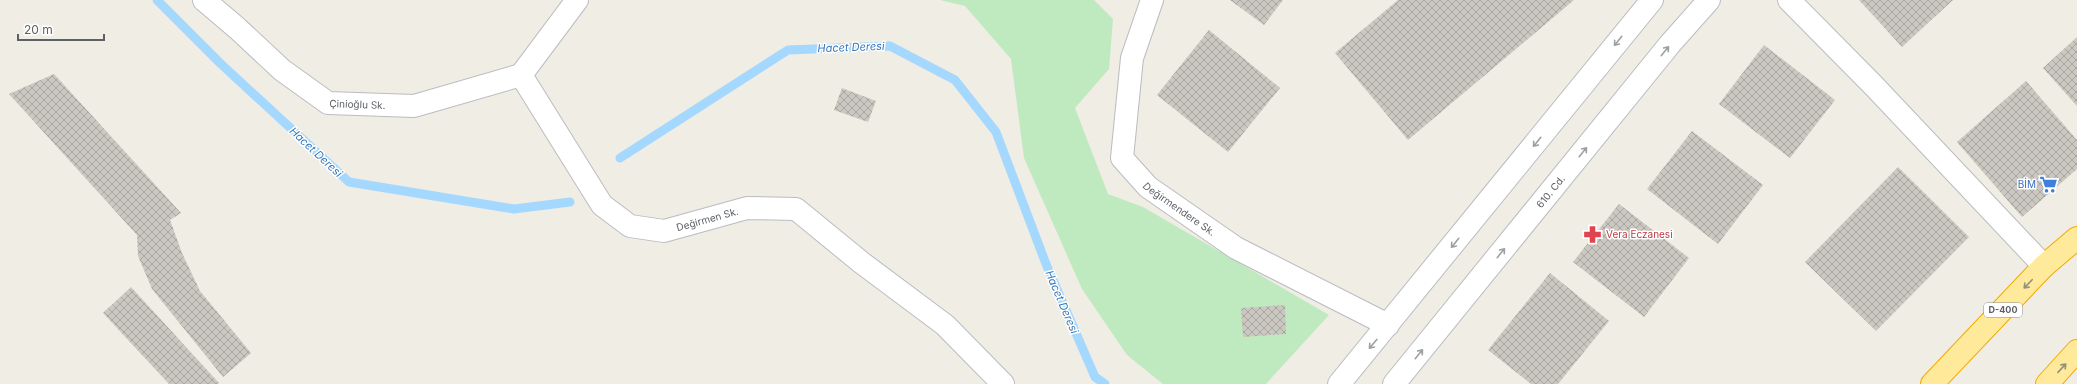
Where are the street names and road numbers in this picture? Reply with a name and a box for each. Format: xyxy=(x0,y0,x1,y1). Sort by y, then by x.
street label: Çinioğlu Sk. xyxy=(329,97,386,111)
street label: 610. Cd. xyxy=(1534,173,1567,210)
street label: Değirmendere Sk. xyxy=(1141,180,1218,238)
street label: Değirmen Sk. xyxy=(675,205,740,233)
road number: D-400 xyxy=(1984,303,2022,317)

